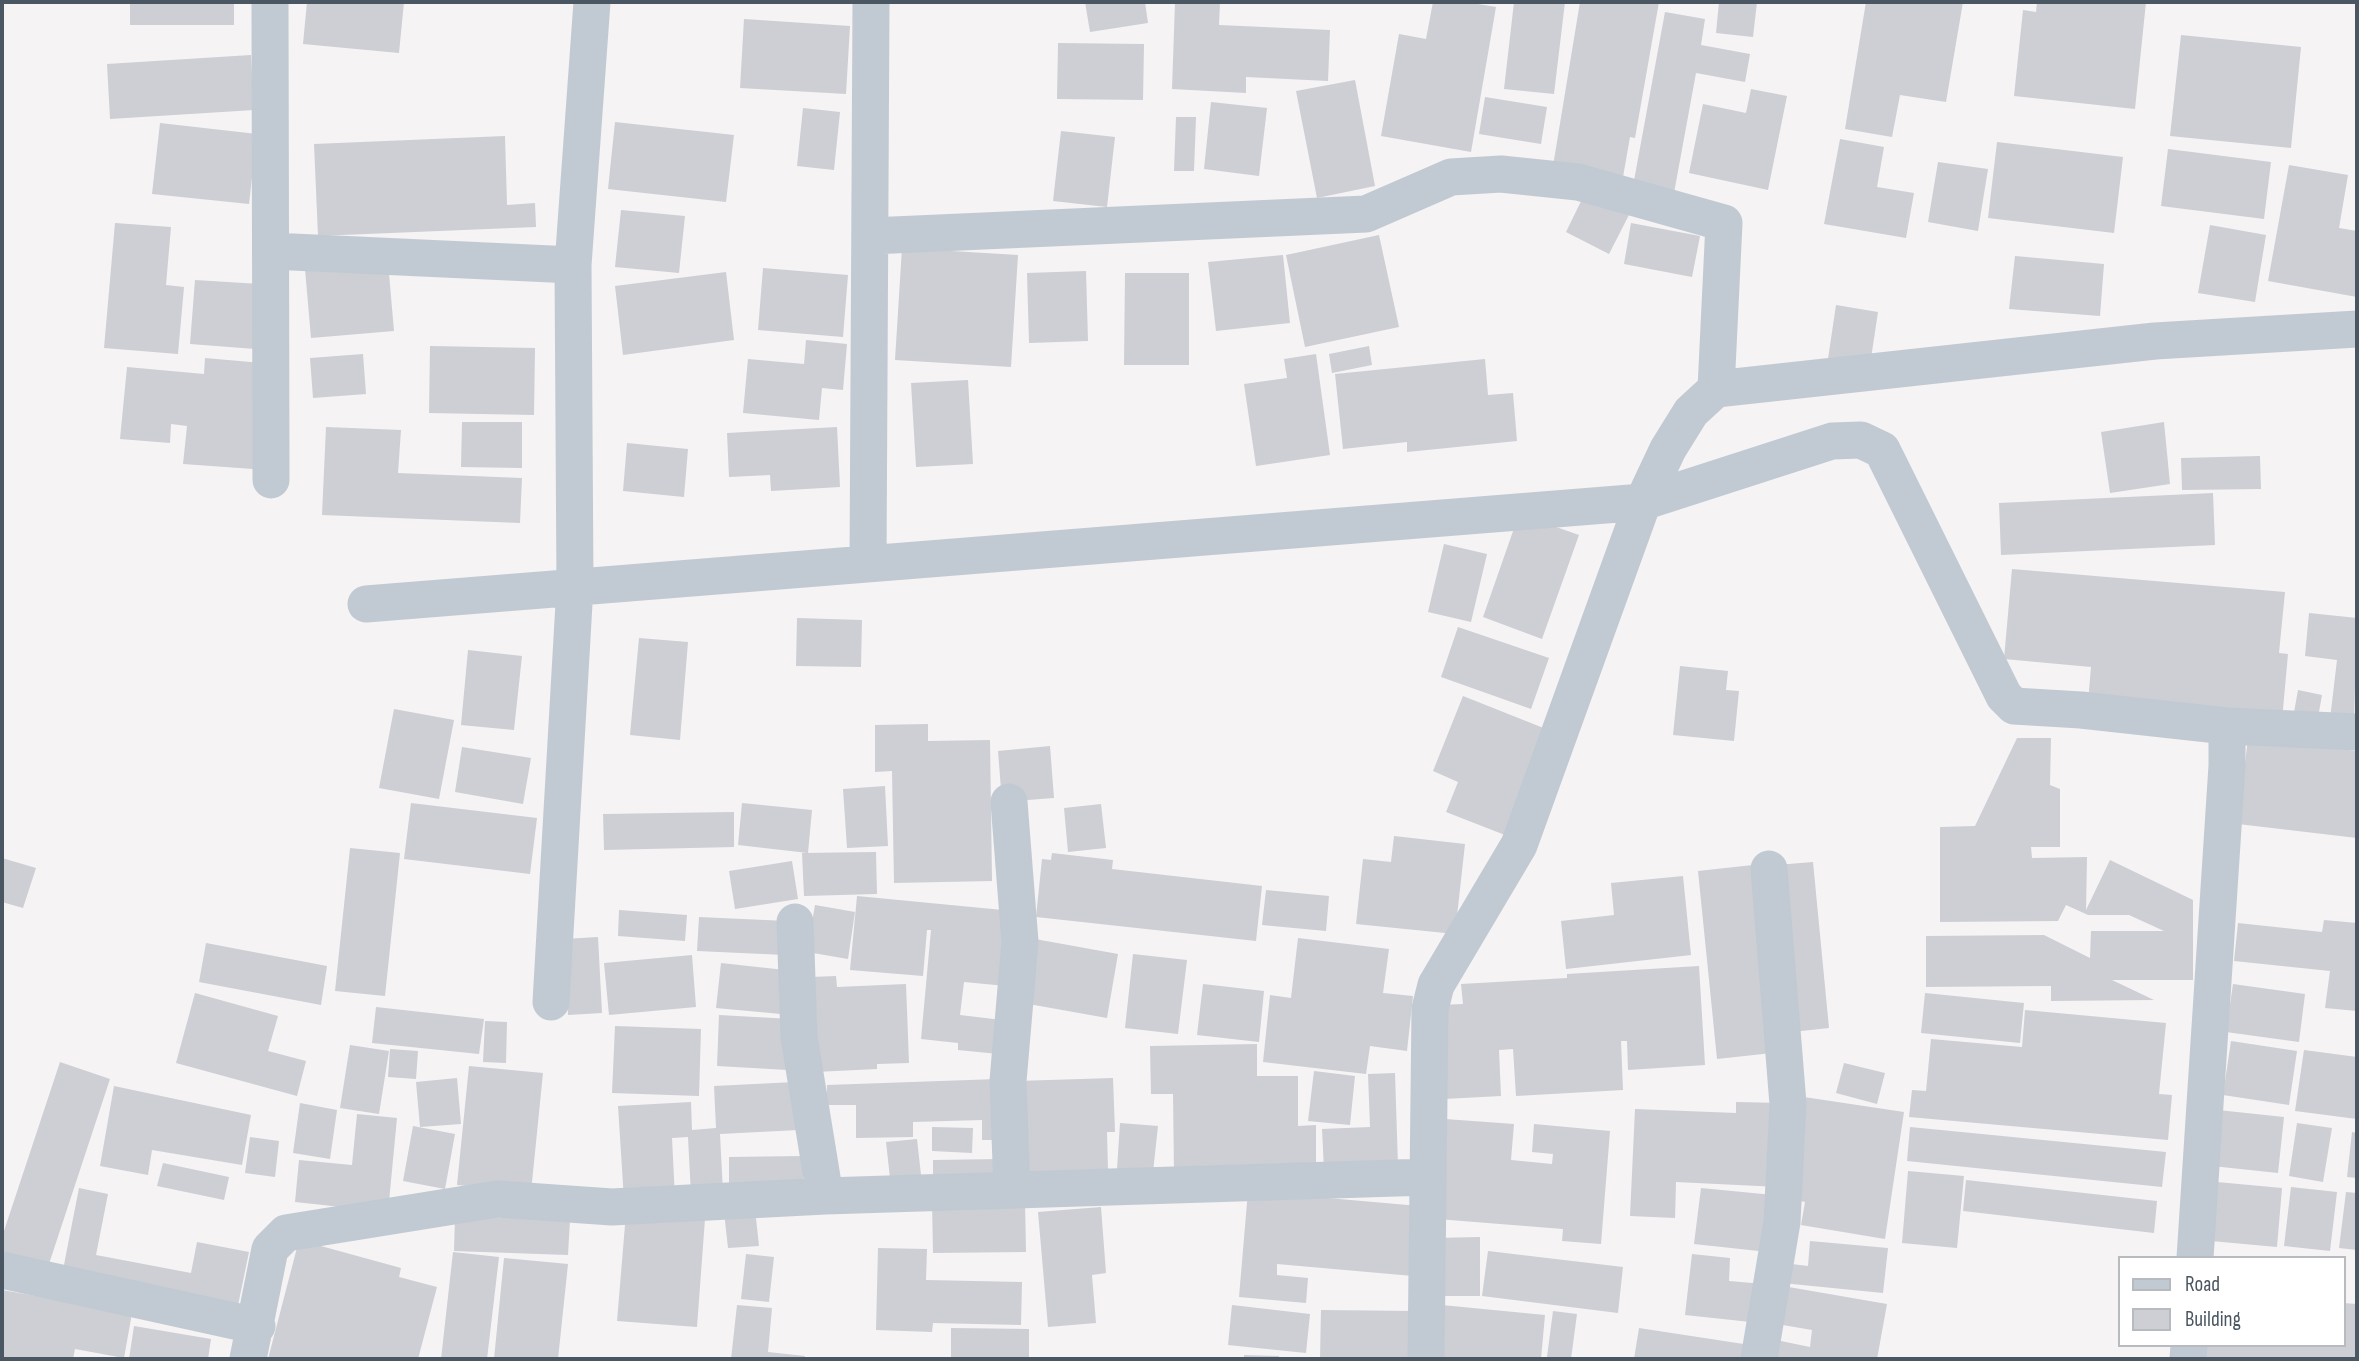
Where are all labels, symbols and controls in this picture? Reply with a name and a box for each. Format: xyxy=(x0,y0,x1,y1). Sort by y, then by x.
legend xyxy=(2118,1256,2345,1347)
text: Road xyxy=(2185,1272,2220,1297)
text: Building xyxy=(2185,1307,2241,1332)

